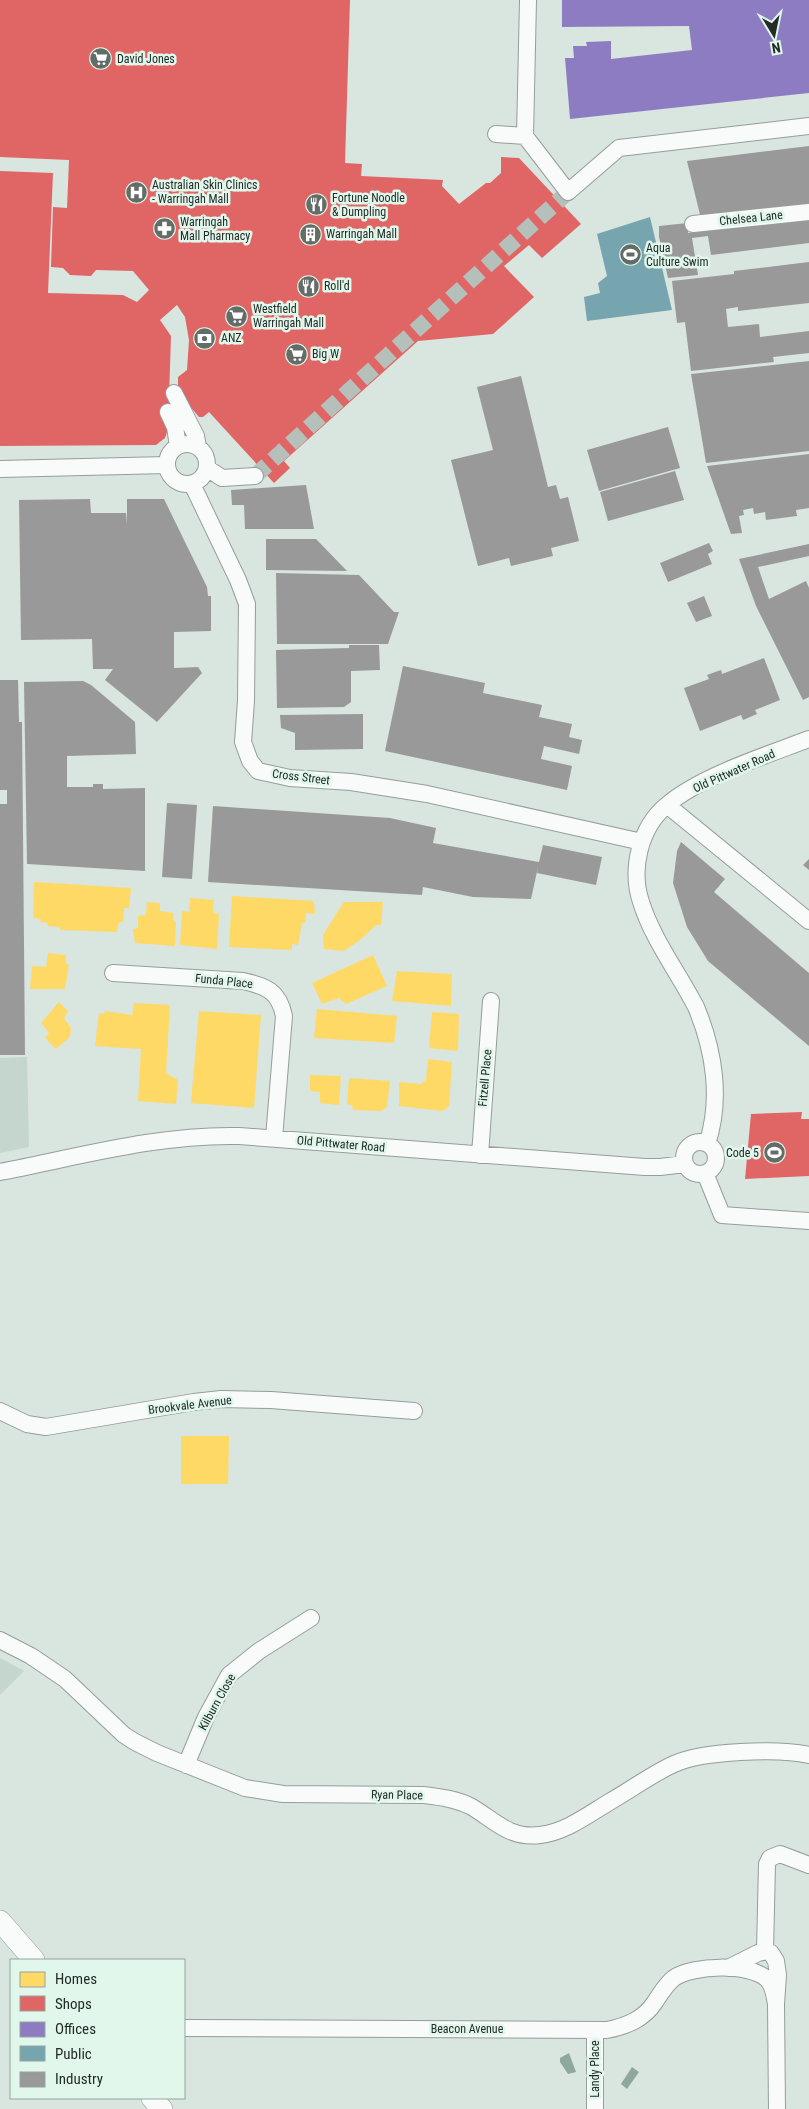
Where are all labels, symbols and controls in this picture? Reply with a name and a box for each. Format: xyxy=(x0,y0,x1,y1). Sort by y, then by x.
north arrow xyxy=(749,10,799,60)
text: N xyxy=(771,39,782,56)
supermarket icon: David Jones xyxy=(89,47,113,71)
place label: David Jones xyxy=(117,52,175,66)
place label: Australian Skin Clinics - Warringah Mall xyxy=(152,178,258,206)
hospital icon: Australian Skin Clinics - Warringah Mall xyxy=(124,180,148,204)
place label: Fortune Noodle & Dumpling xyxy=(332,191,405,219)
restaurant icon: Fortune Noodle & Dumpling xyxy=(304,193,328,217)
street label: Chelsea Lane xyxy=(719,208,784,228)
place label: Warringah Mall Pharmacy xyxy=(180,215,250,243)
pharmacy icon: Warringah Mall Pharmacy xyxy=(152,217,176,241)
building icon: Warringah Mall xyxy=(298,222,322,246)
place label: Warringah Mall xyxy=(326,227,397,241)
place label: Aqua Culture Swim xyxy=(646,241,708,269)
sports icon: Aqua Culture Swim xyxy=(618,243,642,267)
restaurant icon: Roll'd xyxy=(296,274,320,298)
place label: Roll'd xyxy=(324,279,350,293)
place label: Westfield Warringah Mall xyxy=(253,302,324,330)
supermarket icon: Westfield Warringah Mall xyxy=(225,304,249,328)
bank icon: ANZ xyxy=(193,326,217,350)
place label: ANZ xyxy=(221,331,242,345)
supermarket icon: Big W xyxy=(284,342,308,366)
place label: Big W xyxy=(312,347,339,361)
street label: Old Pittwater Road xyxy=(691,747,777,795)
street label: Cross Street xyxy=(271,767,331,788)
street label: Funda Place xyxy=(194,971,254,991)
street label: Fitzell Place xyxy=(476,1048,495,1107)
street label: Old Pittwater Road xyxy=(296,1133,386,1155)
sports icon: Code 5 xyxy=(763,1141,787,1165)
place label: Code 5 xyxy=(726,1146,759,1160)
street label: Brookvale Avenue xyxy=(147,1393,233,1417)
street label: Kilburn Close xyxy=(196,1671,238,1733)
street label: Ryan Place xyxy=(371,1788,423,1802)
legend xyxy=(10,1959,185,2099)
text: Homes xyxy=(55,1970,97,1988)
text: Shops xyxy=(55,1995,92,2013)
text: Offices xyxy=(55,2020,96,2038)
street label: Beacon Avenue xyxy=(431,2022,504,2036)
street label: Landy Place xyxy=(588,2040,602,2098)
text: Public xyxy=(55,2045,92,2063)
text: Industry xyxy=(55,2070,103,2088)

